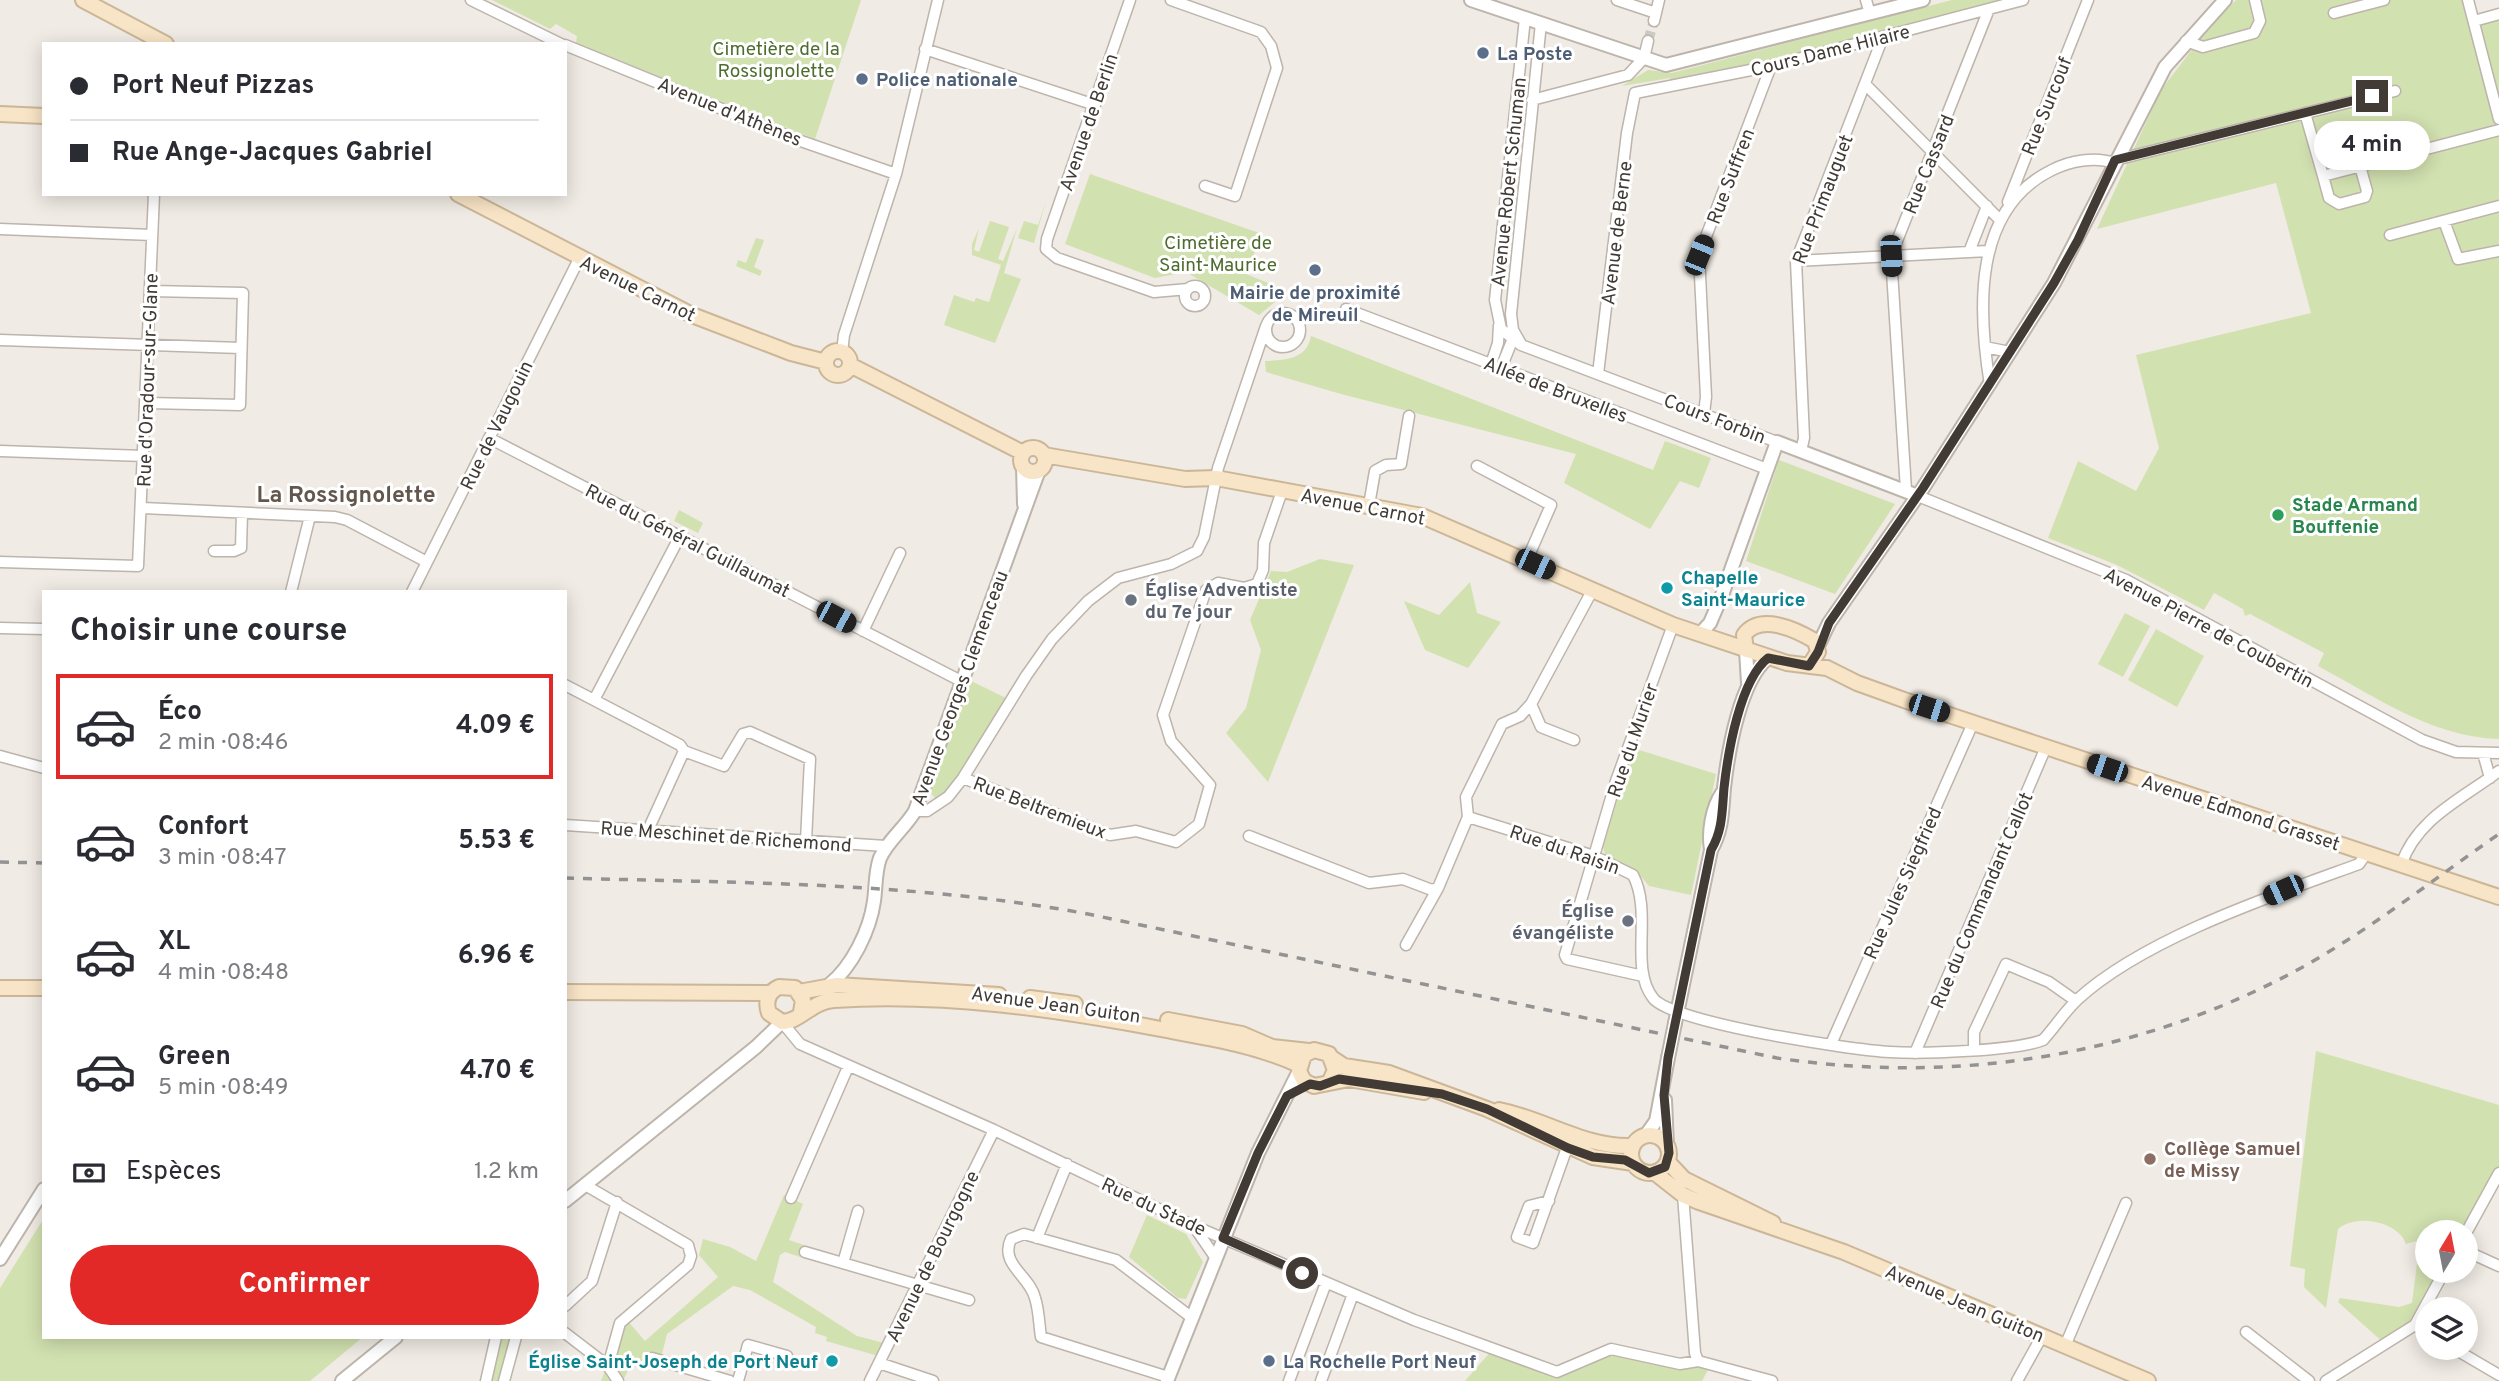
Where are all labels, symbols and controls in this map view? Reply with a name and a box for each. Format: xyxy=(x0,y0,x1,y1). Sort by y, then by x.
street label: Cours Dame Hilaire xyxy=(1748,21,1913,83)
park label: Cimetière de la Rossignolette xyxy=(712,38,840,84)
place label: La Poste xyxy=(1497,43,1573,67)
marker: La Poste xyxy=(1475,45,1491,61)
street label: Avenue de Berlin xyxy=(1055,51,1125,195)
street label: Rue Surcouf xyxy=(2017,53,2079,159)
place label: Police nationale xyxy=(876,69,1018,93)
text: Port Neuf Pizzas xyxy=(112,70,314,103)
marker: Police nationale xyxy=(854,71,870,87)
street label: Avenue d'Athènes xyxy=(654,73,805,153)
street label: Avenue Robert Schuman xyxy=(1487,76,1533,288)
route end xyxy=(2356,80,2388,112)
street label: Rue Cassard xyxy=(1899,111,1961,218)
callout: 4 min xyxy=(2314,120,2430,170)
street label: Rue Suffren xyxy=(1703,125,1761,228)
street label: Rue Primauguet xyxy=(1788,131,1860,268)
text: 4 min xyxy=(2342,131,2402,160)
text: Rue Ange-Jacques Gabriel xyxy=(112,137,433,170)
street label: Avenue de Berne xyxy=(1597,160,1639,307)
park label: Cimetière de Saint-Maurice xyxy=(1159,232,1277,278)
car xyxy=(1682,232,1717,278)
car xyxy=(1880,234,1903,278)
street label: Avenue Carnot xyxy=(575,251,699,328)
marker: Mairie de proximité de Mireuil xyxy=(1307,262,1323,278)
street label: Rue d'Oradour-sur-Glane xyxy=(133,273,165,487)
place label: Mairie de proximité de Mireuil xyxy=(1229,282,1401,328)
street label: Allée de Bruxelles xyxy=(1480,352,1631,429)
street label: Rue de Vaugouin xyxy=(456,357,540,495)
street label: Cours Forbin xyxy=(1660,389,1769,450)
street label: Rue du Général Guillaumat xyxy=(581,480,794,604)
district label: La Rossignolette xyxy=(256,482,436,511)
street label: Avenue Carnot xyxy=(1298,484,1427,532)
place label: Stade Armand Bouffenie xyxy=(2292,494,2418,540)
marker: Stade Armand Bouffenie xyxy=(2270,507,2286,523)
car xyxy=(1512,546,1559,582)
street label: Avenue Pierre de Coubertin xyxy=(2099,563,2317,694)
place label: Chapelle Saint-Maurice xyxy=(1681,567,1805,613)
street label: Avenue Georges Clemenceau xyxy=(907,568,1015,810)
place label: Église Adventiste du 7e jour xyxy=(1145,578,1298,625)
marker: Chapelle Saint-Maurice xyxy=(1659,580,1675,596)
marker: Église Adventiste du 7e jour xyxy=(1123,592,1139,608)
car xyxy=(813,598,860,636)
text: Choisir une course xyxy=(70,612,347,652)
street label: Rue du Murier xyxy=(1603,680,1665,801)
car xyxy=(1906,692,1953,724)
icon: car xyxy=(74,695,137,758)
text: Éco xyxy=(158,696,202,729)
text: 4.09 € xyxy=(456,710,535,743)
text: 2 min · 08:46 xyxy=(158,729,289,758)
car xyxy=(2084,751,2131,785)
street label: Avenue Edmond Grasset xyxy=(2138,770,2343,857)
street label: Rue Beltremieux xyxy=(969,772,1110,845)
street label: Rue du Commandant Callot xyxy=(1926,789,2039,1013)
street label: Rue Jules Siegfried xyxy=(1859,804,1948,964)
icon: car xyxy=(74,810,137,873)
text: Confort xyxy=(158,811,249,844)
street label: Rue Meschinet de Richemond xyxy=(600,817,852,859)
street label: Rue du Raisin xyxy=(1506,821,1623,881)
text: 5.53 € xyxy=(458,825,535,858)
text: 3 min · 08:47 xyxy=(158,844,286,873)
car xyxy=(2260,872,2307,908)
place label: Église évangéliste xyxy=(1512,899,1614,946)
marker: Église évangéliste xyxy=(1620,913,1636,929)
icon: car xyxy=(74,925,137,988)
text: XL xyxy=(158,926,190,959)
text: 6.96 € xyxy=(458,940,535,973)
text: 4 min · 08:48 xyxy=(158,959,289,988)
street label: Avenue Jean Guiton xyxy=(970,982,1142,1030)
icon: car xyxy=(74,1040,137,1103)
text: Green xyxy=(158,1041,231,1074)
text: 4.70 € xyxy=(460,1055,535,1088)
text: 5 min · 08:49 xyxy=(158,1074,288,1103)
place label: Collège Samuel de Missy xyxy=(2164,1138,2301,1184)
marker: Collège Samuel de Missy xyxy=(2142,1151,2158,1167)
icon: cash xyxy=(70,1154,108,1192)
text: Espèces xyxy=(126,1156,222,1189)
text: 1.2 km xyxy=(474,1158,539,1187)
street label: Avenue de Bourgogne xyxy=(882,1167,986,1347)
street label: Rue du Stade xyxy=(1097,1173,1209,1243)
north arrow xyxy=(2415,1220,2478,1283)
map controls xyxy=(2415,1220,2478,1360)
button: Confirmer xyxy=(70,1245,539,1325)
route start xyxy=(1286,1257,1318,1289)
street label: Avenue Jean Guiton xyxy=(1881,1260,2047,1349)
button: layers xyxy=(2415,1297,2478,1360)
place label: Église Saint-Joseph de Port Neuf xyxy=(528,1350,818,1375)
place label: La Rochelle Port Neuf xyxy=(1283,1351,1476,1375)
marker: Église Saint-Joseph de Port Neuf xyxy=(824,1353,840,1369)
marker: La Rochelle Port Neuf xyxy=(1261,1353,1277,1369)

